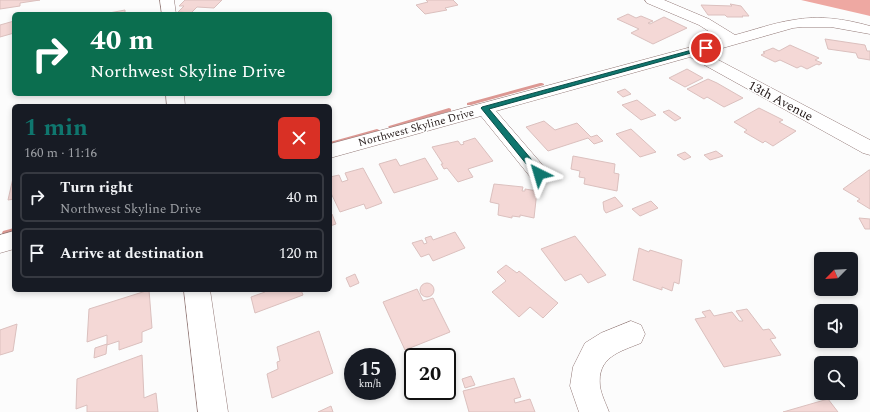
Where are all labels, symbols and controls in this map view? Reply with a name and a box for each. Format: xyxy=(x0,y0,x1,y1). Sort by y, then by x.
text: 40 m xyxy=(90,19,154,62)
icon: right xyxy=(24,28,76,80)
pin xyxy=(689,31,723,65)
icon: arrive xyxy=(695,37,717,59)
text: Northwest Skyline Drive xyxy=(90,58,286,85)
street label: 13th Avenue xyxy=(744,75,817,126)
street label: Northwest Skyline Drive xyxy=(356,104,476,151)
text: 1 min xyxy=(24,110,88,146)
button: close xyxy=(278,117,320,159)
text: 160 m · 11:16 xyxy=(24,143,97,163)
position arrow xyxy=(518,153,560,195)
text: Turn right xyxy=(60,176,133,199)
icon: right xyxy=(26,186,48,208)
text: 40 m xyxy=(286,186,318,209)
text: Northwest Skyline Drive xyxy=(60,199,201,219)
icon: arrive xyxy=(26,242,48,264)
text: Arrive at destination xyxy=(60,242,204,265)
text: 120 m xyxy=(279,242,318,265)
north arrow xyxy=(814,252,858,296)
map controls xyxy=(814,252,858,400)
button: sound xyxy=(814,304,858,348)
speed limit sign: 20 xyxy=(404,348,456,400)
text: 15 xyxy=(359,354,381,384)
button: search xyxy=(814,356,858,400)
text: km/h xyxy=(359,376,381,392)

